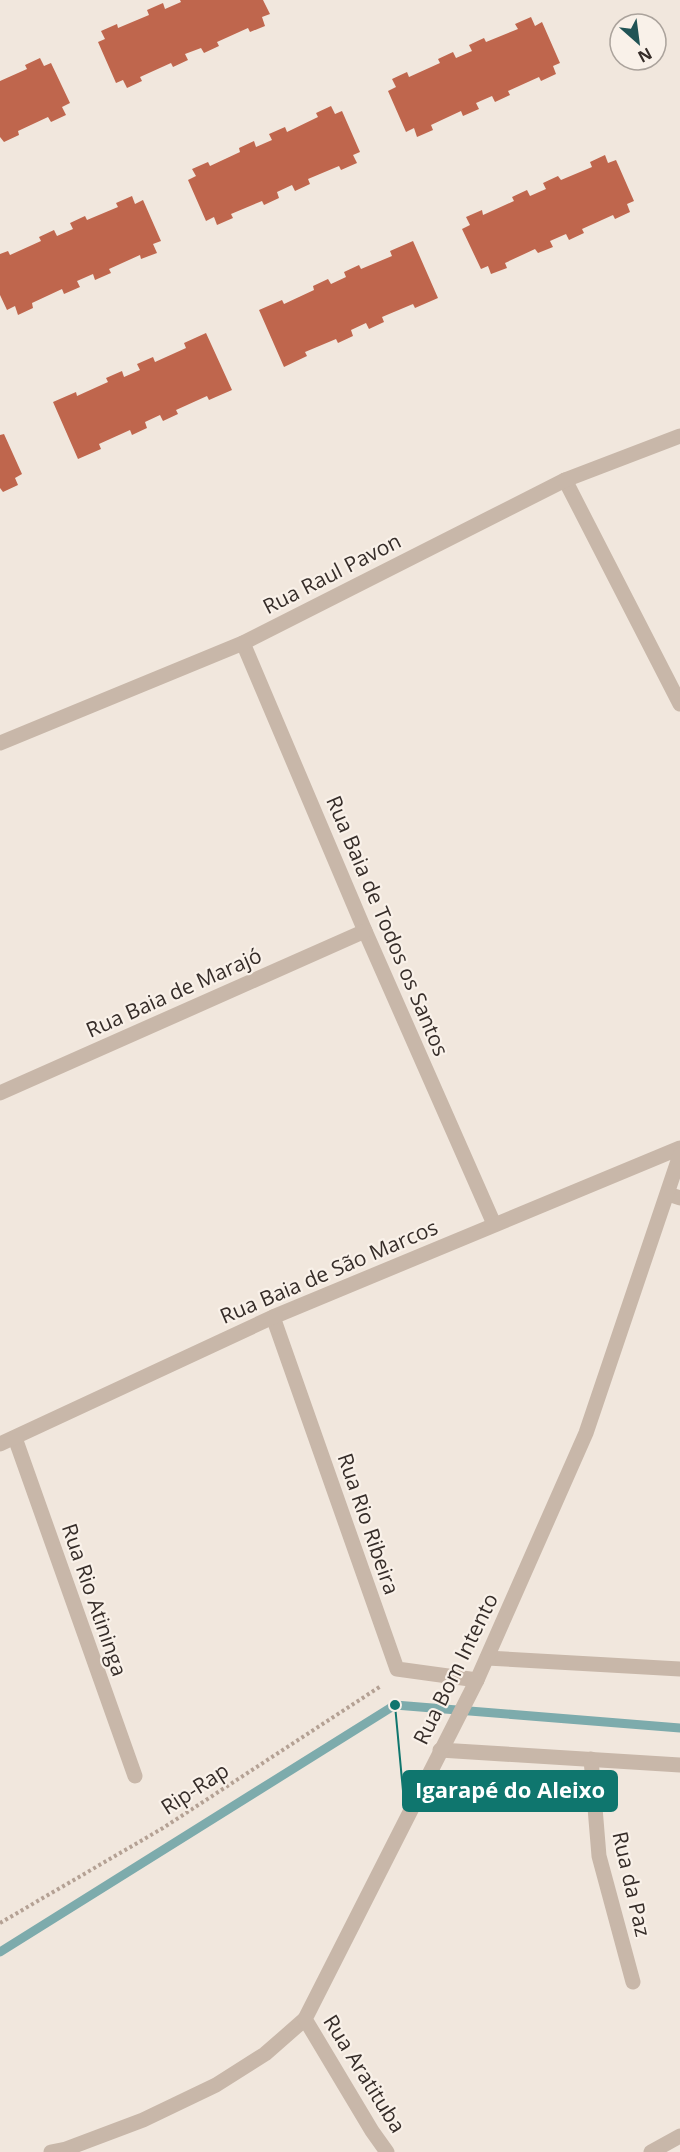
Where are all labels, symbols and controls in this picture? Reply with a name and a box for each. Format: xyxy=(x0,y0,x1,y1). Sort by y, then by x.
north arrow xyxy=(608,12,668,72)
text: N xyxy=(634,42,656,68)
street label: Rua Raul Pavon xyxy=(258,526,405,620)
street label: Rua Baia de Todos os Santos xyxy=(320,791,456,1060)
street label: Rua Baia de Marajó xyxy=(81,941,266,1043)
street label: Rua Baia de São Marcos xyxy=(216,1213,442,1330)
street label: Rua Rio Ribeira xyxy=(332,1449,406,1598)
street label: Rua Rio Atininga xyxy=(56,1520,134,1680)
street label: Rua Bom Intento xyxy=(406,1588,504,1749)
street label: Rip-Rap xyxy=(155,1756,234,1820)
callout: Igarapé do Aleixo xyxy=(403,1771,617,1811)
text: Igarapé do Aleixo xyxy=(415,1774,605,1804)
street label: Rua da Paz xyxy=(606,1828,658,1939)
street label: Rua Aratituba xyxy=(317,2009,412,2138)

